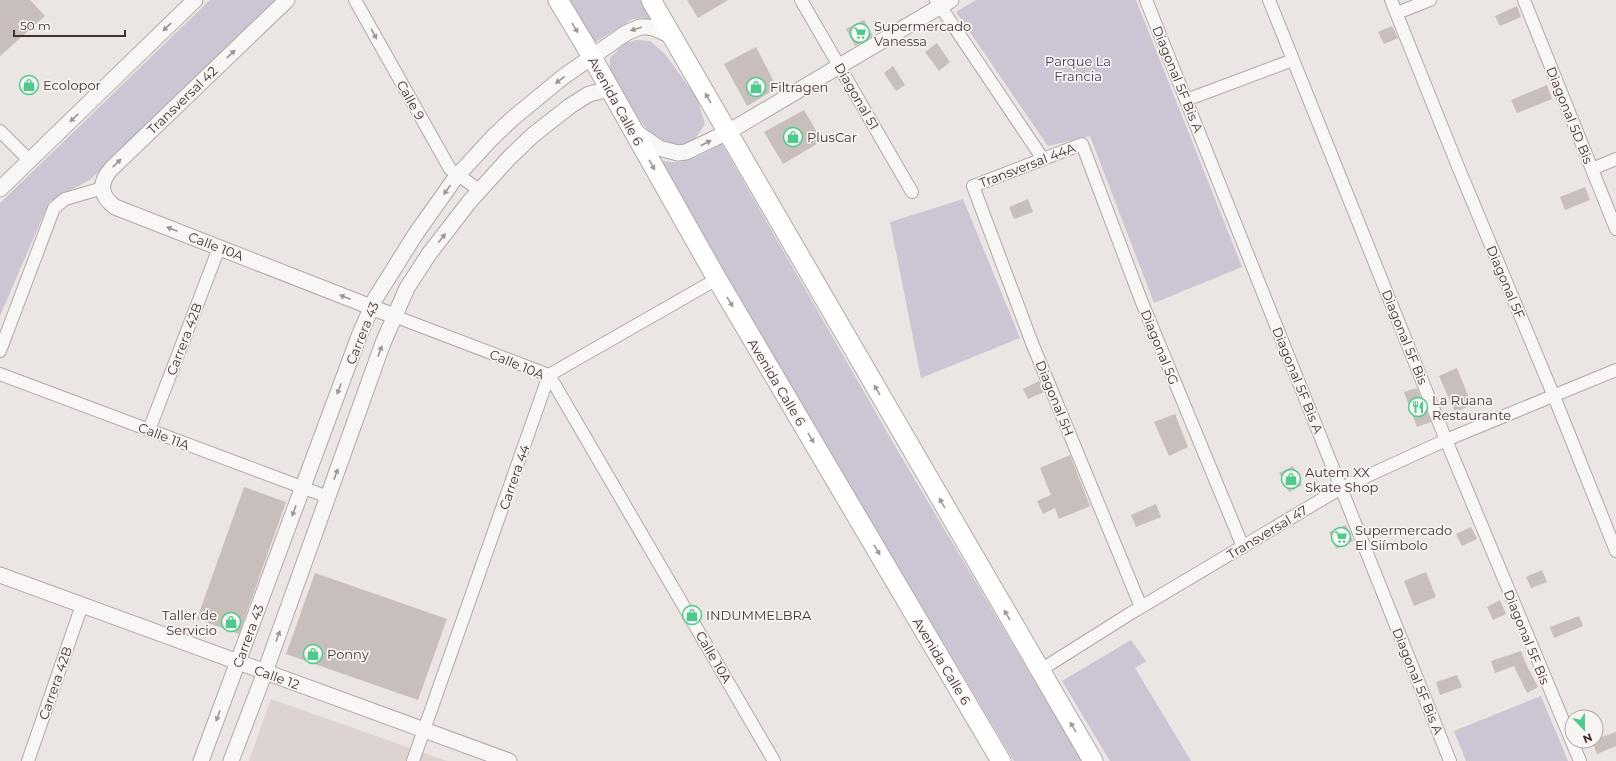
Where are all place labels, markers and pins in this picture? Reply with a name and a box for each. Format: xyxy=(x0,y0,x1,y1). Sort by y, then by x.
place label: Supermercado Vanessa xyxy=(874,18,971,49)
supermarket icon: Supermercado Vanessa xyxy=(849,22,871,44)
shop icon: Ecolopor xyxy=(18,74,40,96)
shop icon: Filtragen xyxy=(745,76,767,98)
place label: Ecolopor xyxy=(43,77,101,93)
place label: Filtragen xyxy=(770,79,828,95)
shop icon: PlusCar xyxy=(782,126,804,148)
place label: PlusCar xyxy=(807,129,857,145)
place label: La Ruana Restaurante xyxy=(1432,392,1511,423)
restaurant icon: La Ruana Restaurante xyxy=(1407,396,1429,418)
place label: Autem XX Skate Shop xyxy=(1305,464,1379,495)
shop icon: Autem XX Skate Shop xyxy=(1280,468,1302,490)
place label: Supermercado El Siímbolo xyxy=(1355,522,1452,553)
supermarket icon: Supermercado El Siímbolo xyxy=(1330,526,1352,548)
shop icon: INDUMMELBRA xyxy=(681,604,703,626)
place label: Taller de Servicio xyxy=(162,607,217,638)
place label: INDUMMELBRA xyxy=(706,607,812,623)
shop icon: Taller de Servicio xyxy=(220,611,242,633)
shop icon: Ponny xyxy=(302,643,324,665)
place label: Ponny xyxy=(327,646,370,662)

